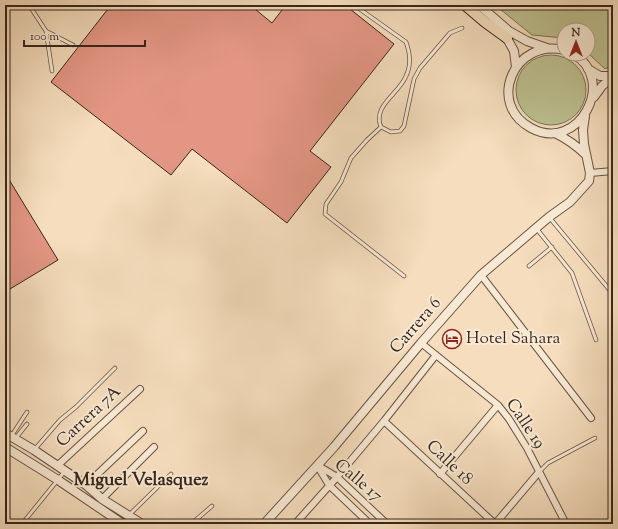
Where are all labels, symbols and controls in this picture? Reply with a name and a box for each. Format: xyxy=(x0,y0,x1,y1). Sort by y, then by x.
scale bar xyxy=(24,22,145,48)
north arrow xyxy=(556,22,596,62)
text: N xyxy=(571,25,581,41)
text: 100 m xyxy=(30,28,59,46)
street label: Carrera 6 xyxy=(385,292,447,360)
place label: Hotel Sahara xyxy=(466,327,561,351)
hotel icon: Hotel Sahara xyxy=(441,328,463,350)
street label: Carrera 7A xyxy=(51,381,127,453)
street label: Calle 19 xyxy=(499,394,551,454)
street label: Calle 18 xyxy=(420,435,478,491)
street label: Calle 17 xyxy=(329,454,388,509)
district label: Miguel Velasquez xyxy=(74,468,209,494)

